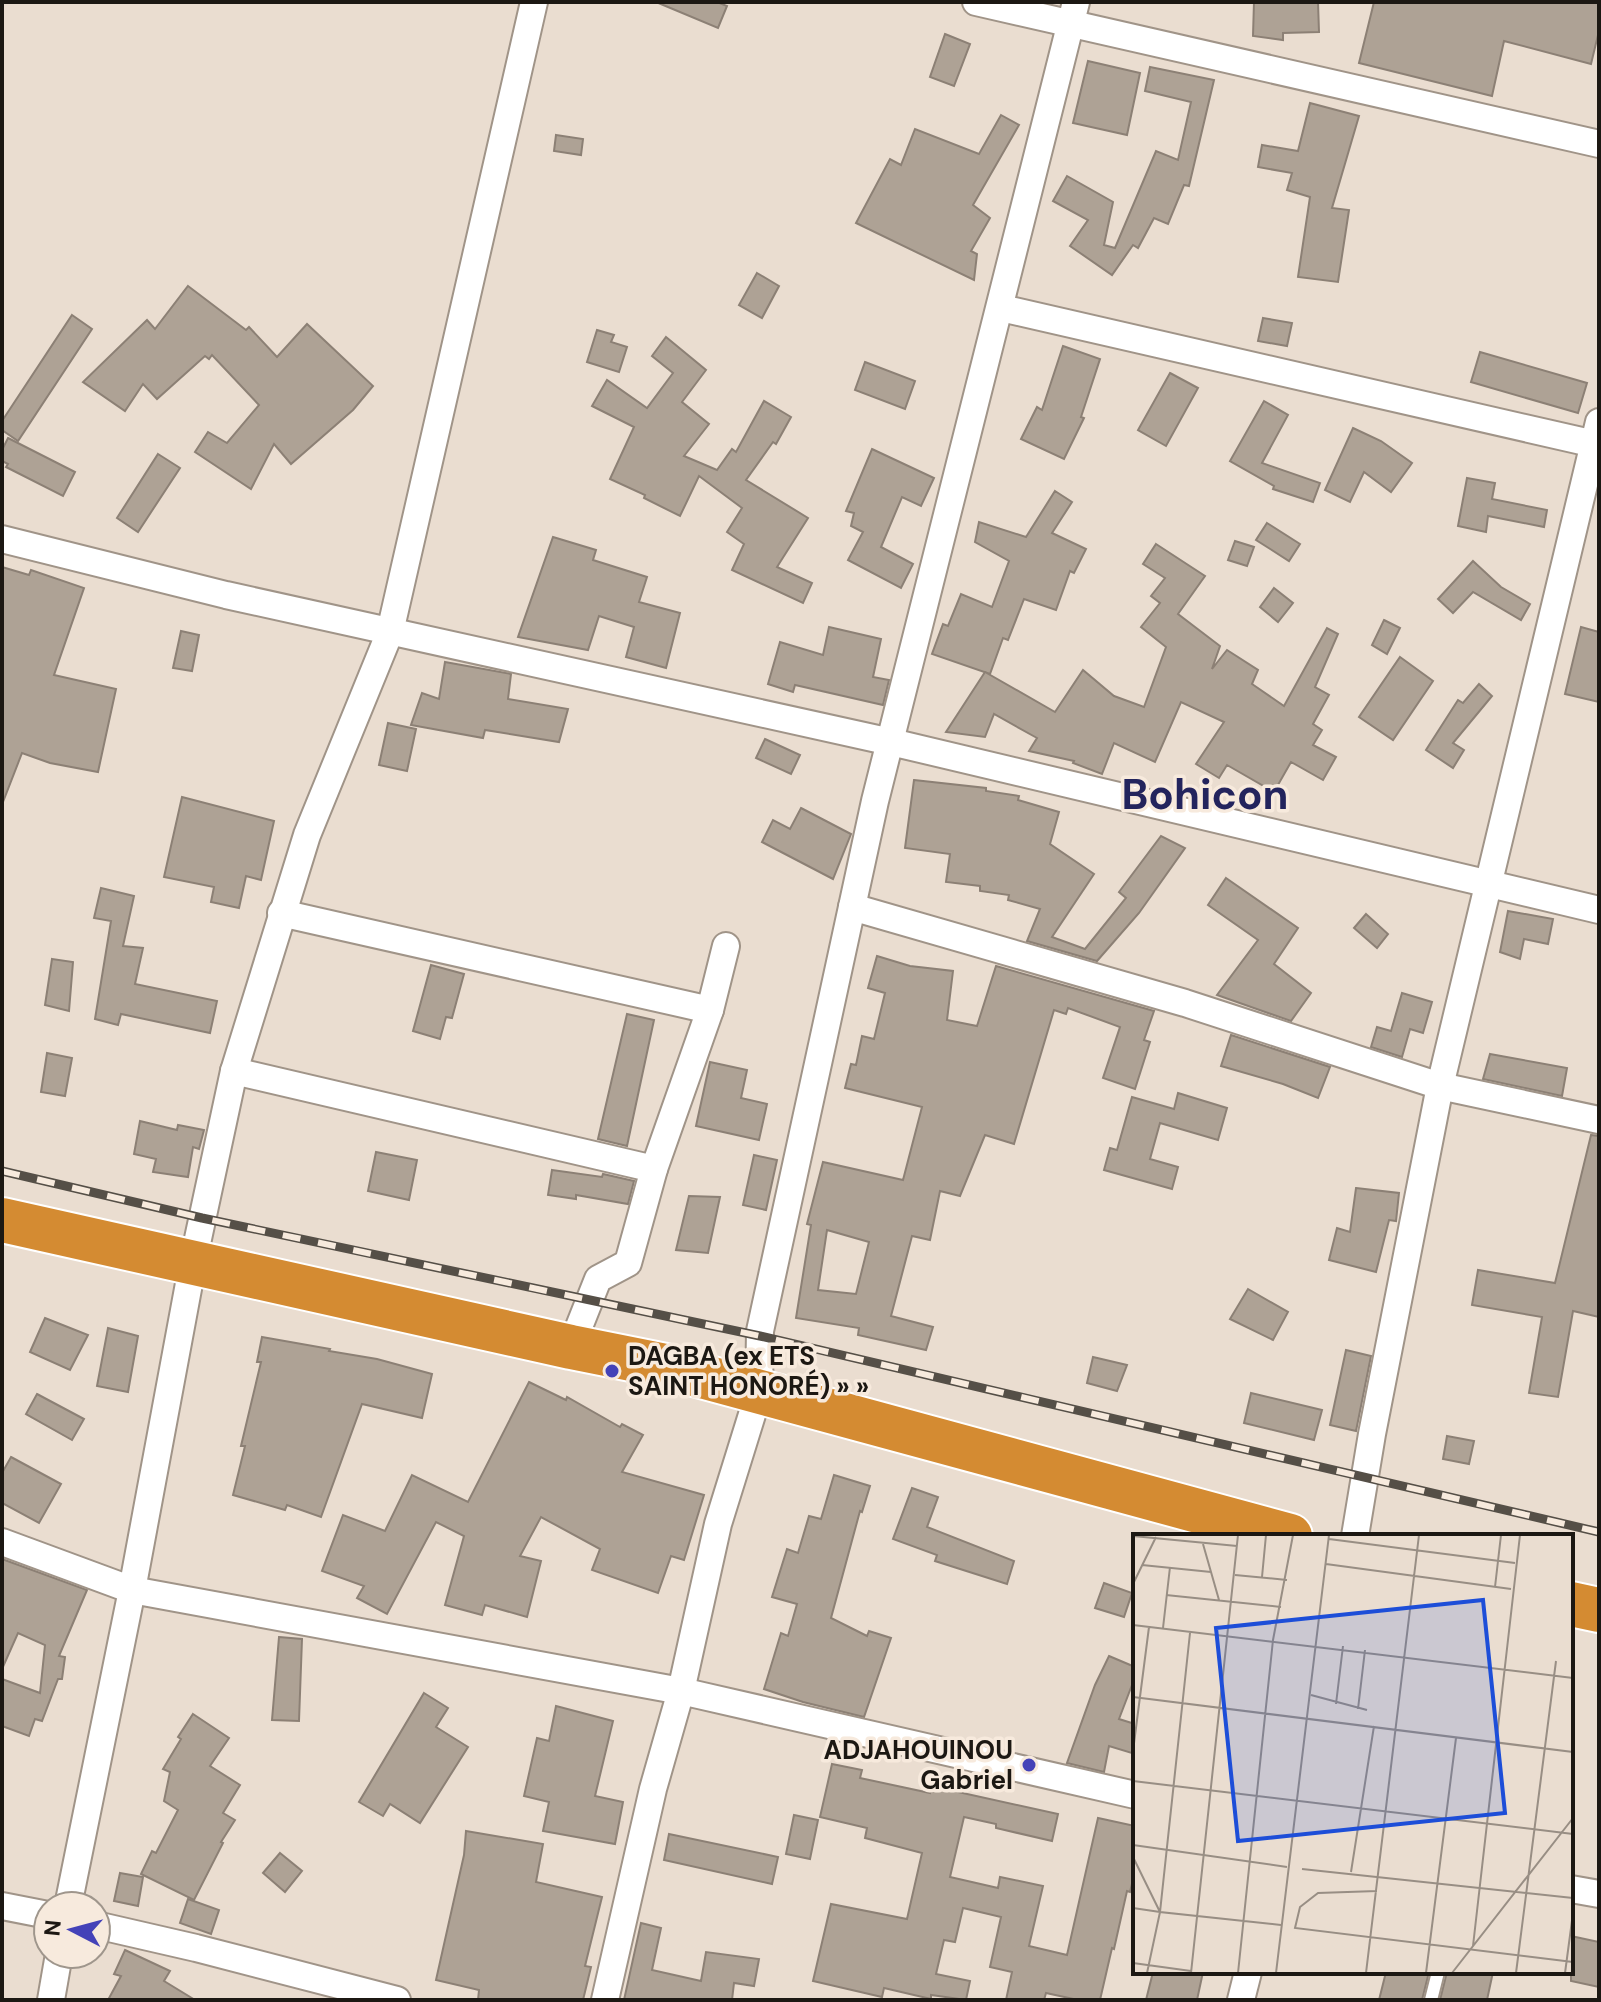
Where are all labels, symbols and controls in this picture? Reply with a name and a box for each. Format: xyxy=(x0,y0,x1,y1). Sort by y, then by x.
district label: Bohicon xyxy=(1122,767,1288,822)
place label: DAGBA (ex ETS SAINT HONORÉ) » » xyxy=(628,1339,869,1403)
marker: DAGBA (ex ETS SAINT HONORÉ) » » xyxy=(603,1362,621,1380)
inset map xyxy=(1133,1534,1573,1974)
place label: ADJAHOUINOU Gabriel xyxy=(823,1733,1013,1797)
marker: ADJAHOUINOU Gabriel xyxy=(1020,1756,1038,1774)
north arrow xyxy=(32,1890,112,1970)
text: N xyxy=(37,1918,68,1937)

